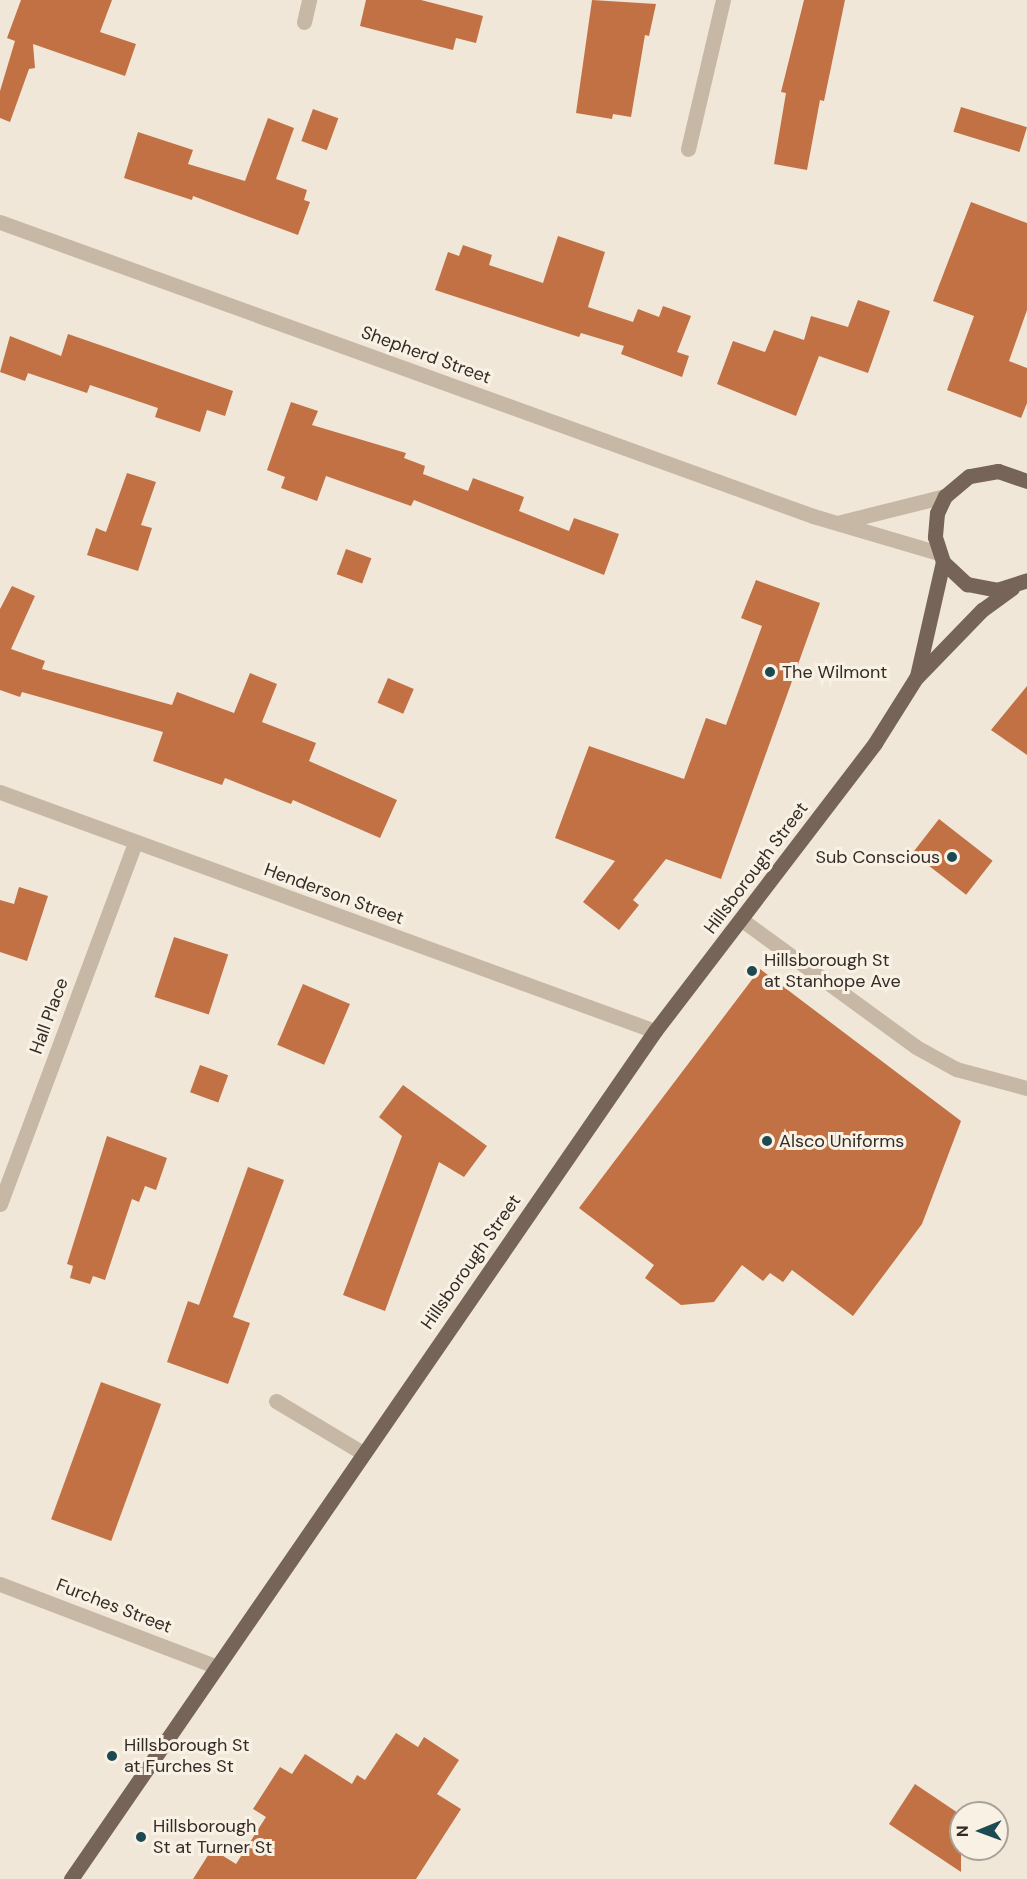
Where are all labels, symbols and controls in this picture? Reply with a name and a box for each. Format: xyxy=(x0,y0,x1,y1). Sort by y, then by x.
street label: Shepherd Street xyxy=(358,322,494,388)
place label: The Wilmont xyxy=(782,661,887,683)
marker: The Wilmont xyxy=(763,665,777,679)
street label: Hillsborough Street xyxy=(700,798,812,938)
place label: Sub Conscious xyxy=(816,846,940,868)
marker: Sub Conscious xyxy=(945,850,959,864)
street label: Henderson Street xyxy=(261,859,407,929)
place label: Hillsborough St at Stanhope Ave xyxy=(764,950,901,992)
marker: Hillsborough St at Stanhope Ave xyxy=(745,964,759,978)
street label: Hall Place xyxy=(25,975,73,1057)
place label: Alsco Uniforms xyxy=(779,1130,904,1152)
marker: Alsco Uniforms xyxy=(760,1134,774,1148)
street label: Hillsborough Street xyxy=(417,1191,525,1333)
street label: Furches Street xyxy=(53,1574,175,1638)
place label: Hillsborough St at Furches St xyxy=(124,1735,250,1778)
marker: Hillsborough St at Furches St xyxy=(105,1749,119,1763)
north arrow xyxy=(949,1801,1009,1861)
place label: Hillsborough St at Turner St xyxy=(153,1816,272,1858)
text: N xyxy=(952,1825,973,1837)
marker: Hillsborough St at Turner St xyxy=(134,1830,148,1844)

